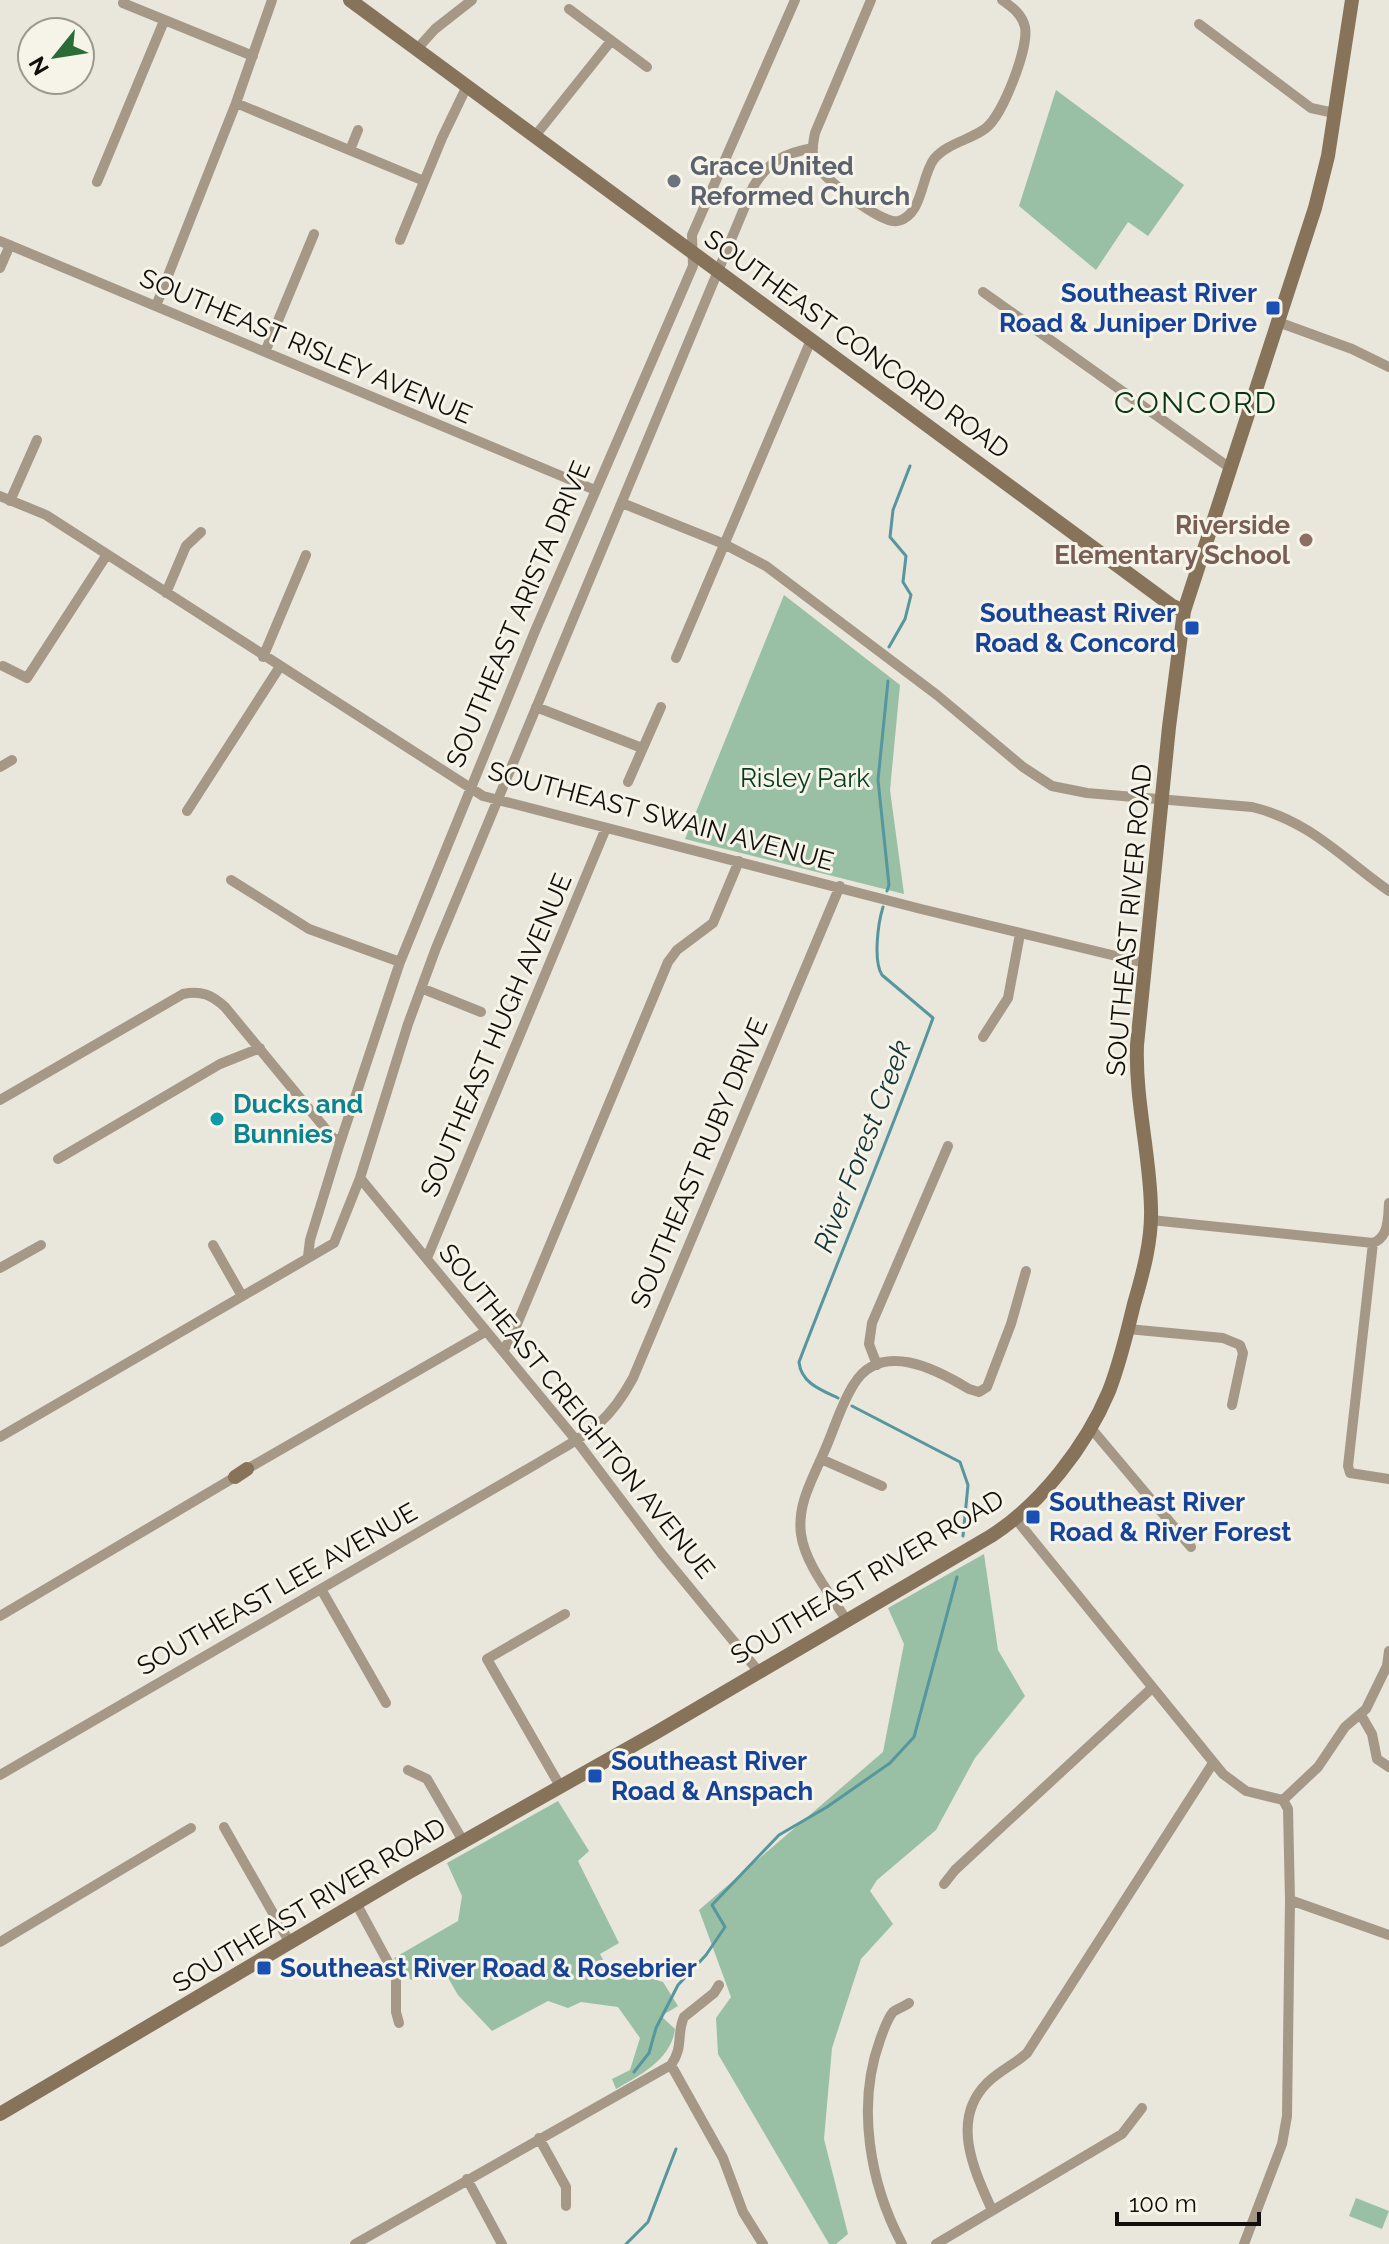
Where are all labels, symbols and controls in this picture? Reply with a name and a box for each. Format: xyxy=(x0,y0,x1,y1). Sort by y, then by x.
north arrow xyxy=(16,16,96,96)
text: N xyxy=(23,52,54,80)
place label: Grace United Reformed Church xyxy=(690,151,910,211)
marker: Grace United Reformed Church xyxy=(665,172,683,190)
street label: SOUTHEAST CONCORD ROAD xyxy=(699,223,1015,465)
street label: SOUTHEAST RISLEY AVENUE xyxy=(136,262,476,430)
place label: Southeast River Road & Juniper Drive xyxy=(999,278,1257,338)
marker: Southeast River Road & Juniper Drive xyxy=(1264,299,1282,317)
district label: CONCORD xyxy=(1114,385,1278,420)
street label: SOUTHEAST ARISTA DRIVE xyxy=(440,456,596,772)
place label: Riverside Elementary School xyxy=(1054,510,1291,570)
marker: Riverside Elementary School xyxy=(1297,531,1315,549)
place label: Southeast River Road & Concord xyxy=(975,598,1176,658)
marker: Southeast River Road & Concord xyxy=(1183,619,1201,637)
street label: SOUTHEAST SWAIN AVENUE xyxy=(485,755,837,877)
park label: Risley Park xyxy=(740,763,870,793)
street label: SOUTHEAST RIVER ROAD xyxy=(1100,763,1158,1077)
street label: SOUTHEAST HUGH AVENUE xyxy=(414,869,578,1201)
street label: SOUTHEAST RUBY DRIVE xyxy=(624,1014,774,1312)
water label: River Forest Creek xyxy=(807,1035,918,1257)
place label: Ducks and Bunnies xyxy=(233,1089,363,1149)
marker: Ducks and Bunnies xyxy=(208,1110,226,1128)
street label: SOUTHEAST CREIGHTON AVENUE xyxy=(433,1238,721,1584)
street label: SOUTHEAST RIVER ROAD xyxy=(725,1484,1009,1670)
place label: Southeast River Road & River Forest xyxy=(1049,1487,1291,1547)
street label: SOUTHEAST LEE AVENUE xyxy=(132,1496,422,1682)
marker: Southeast River Road & River Forest xyxy=(1024,1508,1042,1526)
place label: Southeast River Road & Anspach xyxy=(611,1746,813,1806)
marker: Southeast River Road & Anspach xyxy=(586,1767,604,1785)
street label: SOUTHEAST RIVER ROAD xyxy=(167,1812,451,1998)
place label: Southeast River Road & Rosebrier xyxy=(280,1953,697,1983)
marker: Southeast River Road & Rosebrier xyxy=(255,1959,273,1977)
scale bar xyxy=(1117,2176,1259,2226)
text: 100 m xyxy=(1129,2189,1197,2218)

